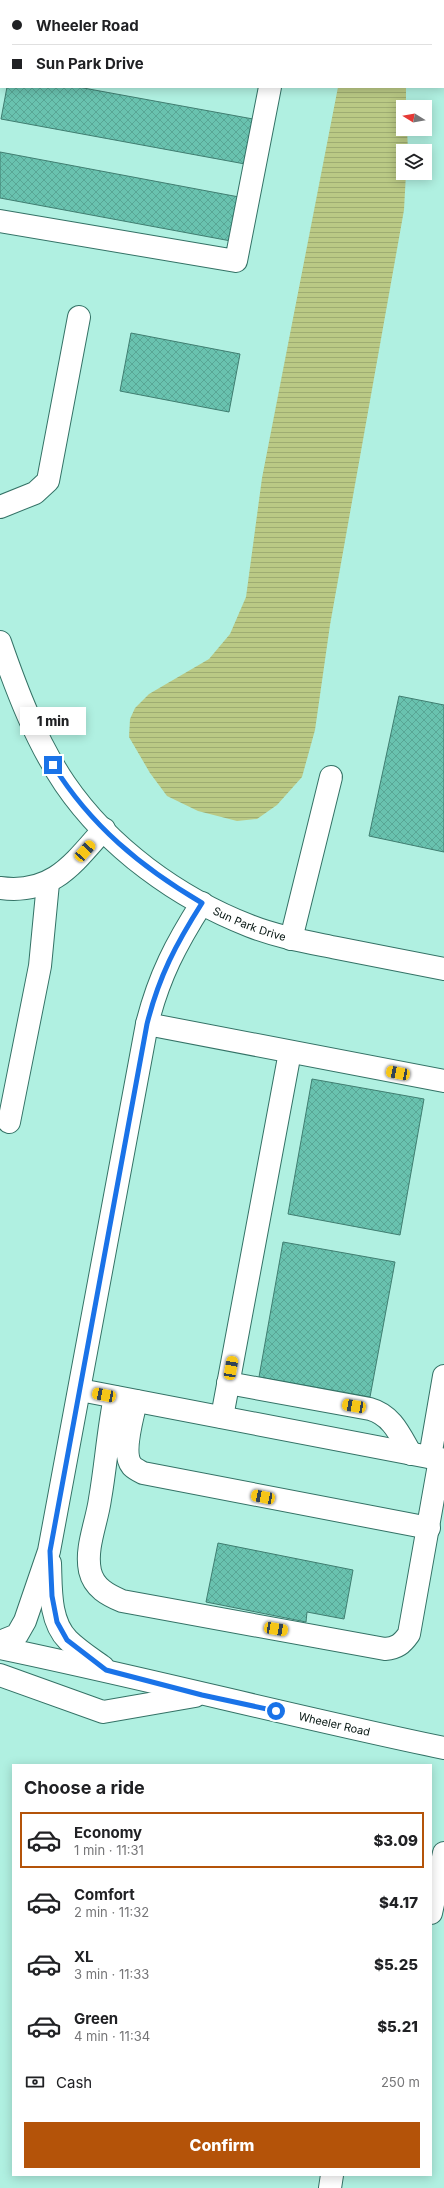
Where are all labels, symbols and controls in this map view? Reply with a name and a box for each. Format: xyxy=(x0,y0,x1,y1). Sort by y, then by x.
text: Wheeler Road xyxy=(36,16,139,35)
text: Sun Park Drive xyxy=(36,54,144,73)
north arrow xyxy=(396,100,432,136)
map controls xyxy=(396,100,432,180)
button: layers xyxy=(396,144,432,180)
callout: 1 min xyxy=(20,707,86,735)
text: 1 min xyxy=(37,713,69,729)
route end xyxy=(44,756,62,774)
car xyxy=(73,838,97,864)
street label: Sun Park Drive xyxy=(211,904,287,944)
car xyxy=(385,1065,411,1081)
car xyxy=(223,1355,239,1381)
car xyxy=(91,1387,117,1403)
car xyxy=(341,1398,367,1414)
car xyxy=(250,1489,276,1505)
car xyxy=(263,1621,289,1637)
route start xyxy=(267,1702,285,1720)
street label: Wheeler Road xyxy=(297,1709,372,1739)
text: Choose a ride xyxy=(24,1777,145,1798)
icon: car xyxy=(26,1822,62,1858)
text: Economy xyxy=(74,1823,142,1842)
text: $3.09 xyxy=(373,1831,418,1850)
text: 1 min · 11:31 xyxy=(74,1842,144,1858)
icon: car xyxy=(26,1884,62,1920)
text: Comfort xyxy=(74,1885,135,1904)
text: $4.17 xyxy=(379,1893,418,1912)
text: 2 min · 11:32 xyxy=(74,1904,149,1920)
icon: car xyxy=(26,1946,62,1982)
text: XL xyxy=(74,1947,94,1966)
text: $5.25 xyxy=(374,1955,418,1974)
text: 3 min · 11:33 xyxy=(74,1966,149,1982)
icon: car xyxy=(26,2008,62,2044)
text: Green xyxy=(74,2009,118,2028)
text: $5.21 xyxy=(377,2017,418,2036)
text: 4 min · 11:34 xyxy=(74,2028,150,2044)
icon: cash xyxy=(24,2071,46,2093)
text: Cash xyxy=(56,2073,92,2092)
text: 250 m xyxy=(381,2074,420,2090)
button: Confirm xyxy=(24,2122,420,2168)

